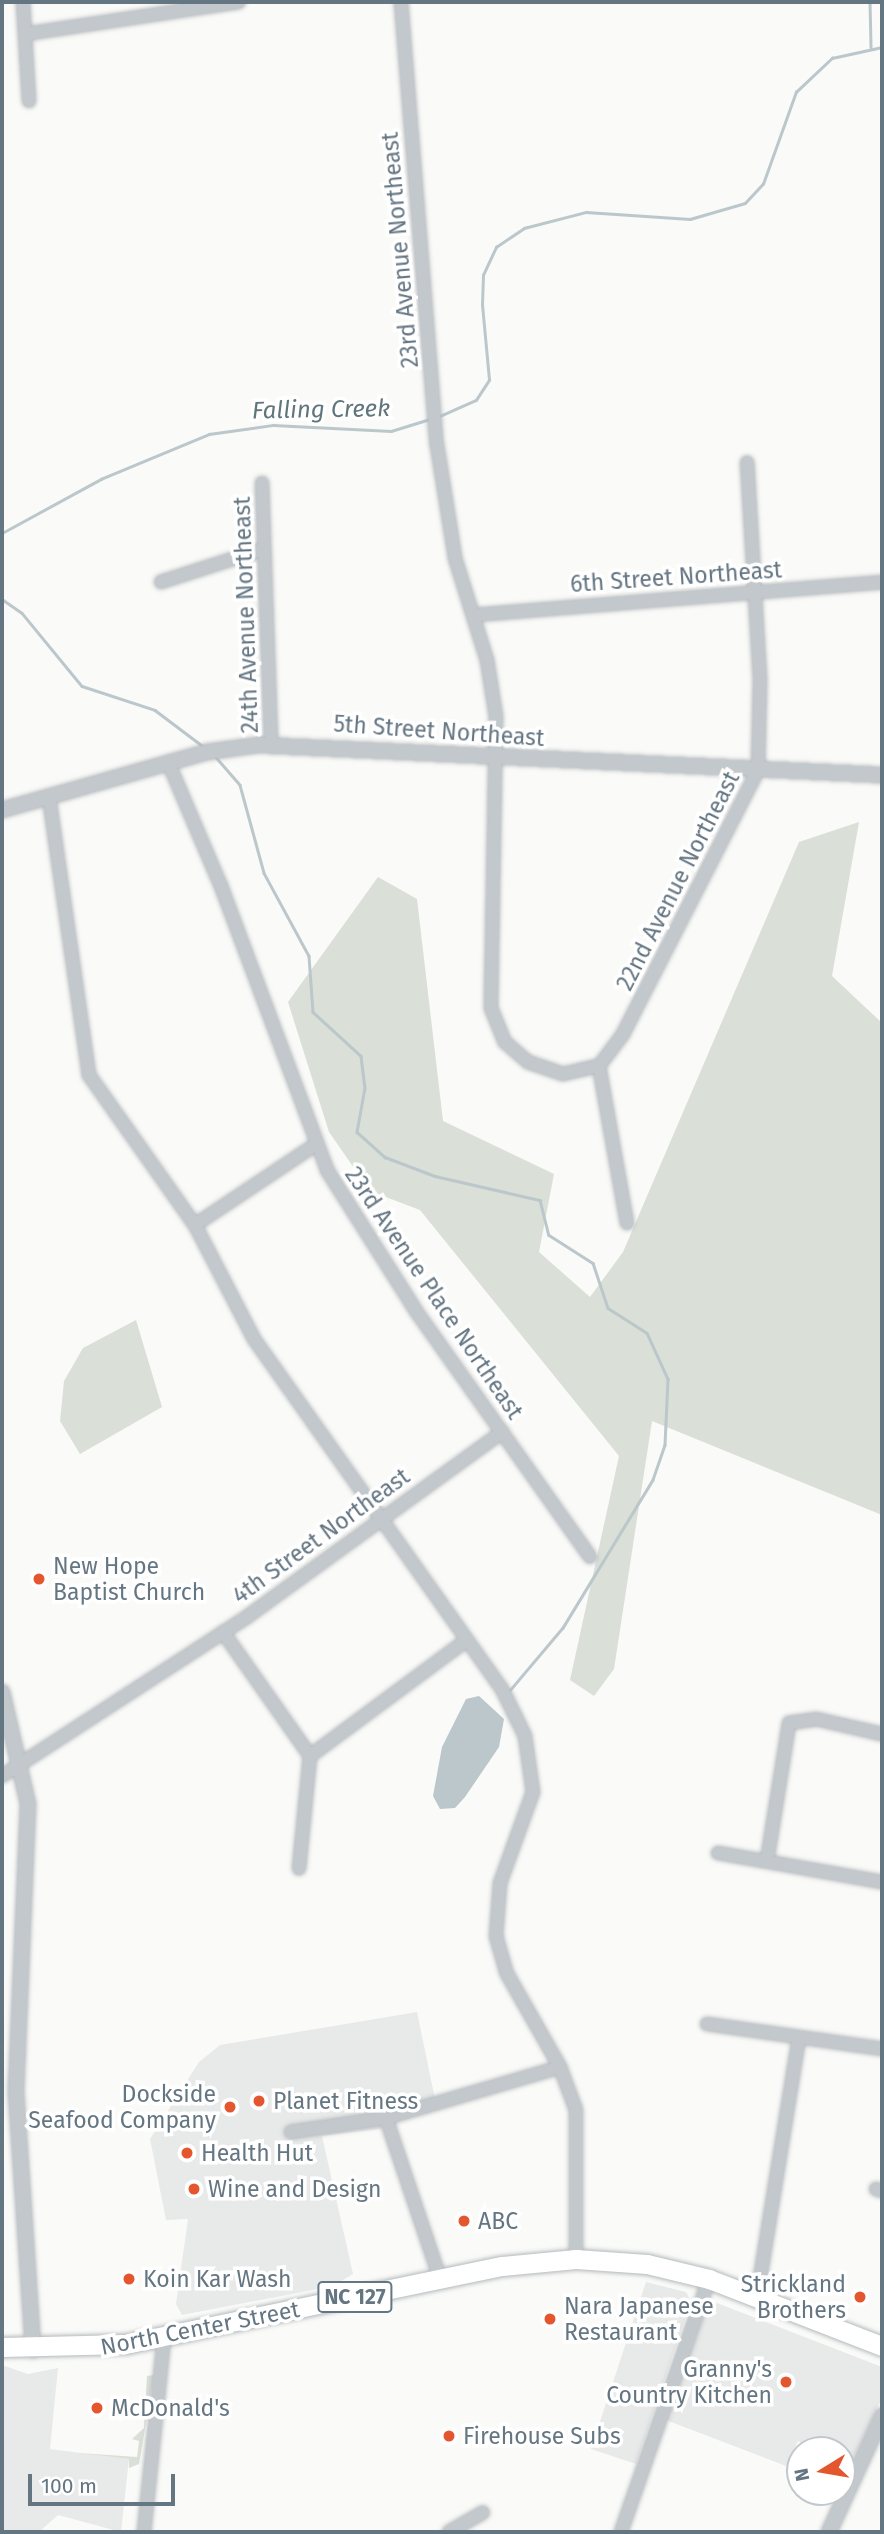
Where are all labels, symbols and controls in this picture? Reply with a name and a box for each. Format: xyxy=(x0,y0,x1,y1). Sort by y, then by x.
street label: 23rd Avenue Northeast xyxy=(376,131,424,369)
water label: Falling Creek xyxy=(252,394,390,426)
street label: 24th Avenue Northeast xyxy=(228,496,264,734)
street label: 6th Street Northeast xyxy=(569,556,783,598)
street label: 5th Street Northeast xyxy=(333,710,545,752)
street label: 22nd Avenue Northeast xyxy=(611,767,745,995)
street label: 23rd Avenue Place Northeast xyxy=(339,1162,529,1424)
street label: 4th Street Northeast xyxy=(227,1463,415,1609)
place label: New Hope Baptist Church xyxy=(53,1552,205,1606)
marker: New Hope Baptist Church xyxy=(31,1571,47,1587)
place label: Dockside Seafood Company xyxy=(28,2080,216,2134)
place label: Planet Fitness xyxy=(273,2087,418,2115)
marker: Planet Fitness xyxy=(251,2093,267,2109)
marker: Dockside Seafood Company xyxy=(222,2099,238,2115)
place label: Health Hut xyxy=(201,2139,313,2167)
marker: Health Hut xyxy=(179,2145,195,2161)
place label: Wine and Design xyxy=(208,2175,381,2203)
marker: Wine and Design xyxy=(186,2181,202,2197)
place label: ABC xyxy=(478,2207,518,2235)
marker: ABC xyxy=(456,2213,472,2229)
place label: Koin Kar Wash xyxy=(143,2265,291,2293)
place label: Strickland Brothers xyxy=(741,2270,846,2324)
marker: Koin Kar Wash xyxy=(121,2271,137,2287)
road number: NC 127 xyxy=(316,2280,394,2314)
marker: Strickland Brothers xyxy=(852,2289,868,2305)
place label: Nara Japanese Restaurant xyxy=(564,2292,714,2346)
street label: North Center Street xyxy=(98,2295,302,2361)
marker: Nara Japanese Restaurant xyxy=(542,2311,558,2327)
place label: Granny's Country Kitchen xyxy=(606,2355,772,2409)
marker: Granny's Country Kitchen xyxy=(778,2374,794,2390)
place label: McDonald's xyxy=(111,2394,230,2422)
marker: McDonald's xyxy=(89,2400,105,2416)
place label: Firehouse Subs xyxy=(463,2422,621,2450)
marker: Firehouse Subs xyxy=(441,2428,457,2444)
north arrow xyxy=(786,2436,856,2506)
scale bar xyxy=(32,2460,178,2504)
text: N xyxy=(789,2466,814,2483)
text: 100 m xyxy=(41,2473,97,2499)

